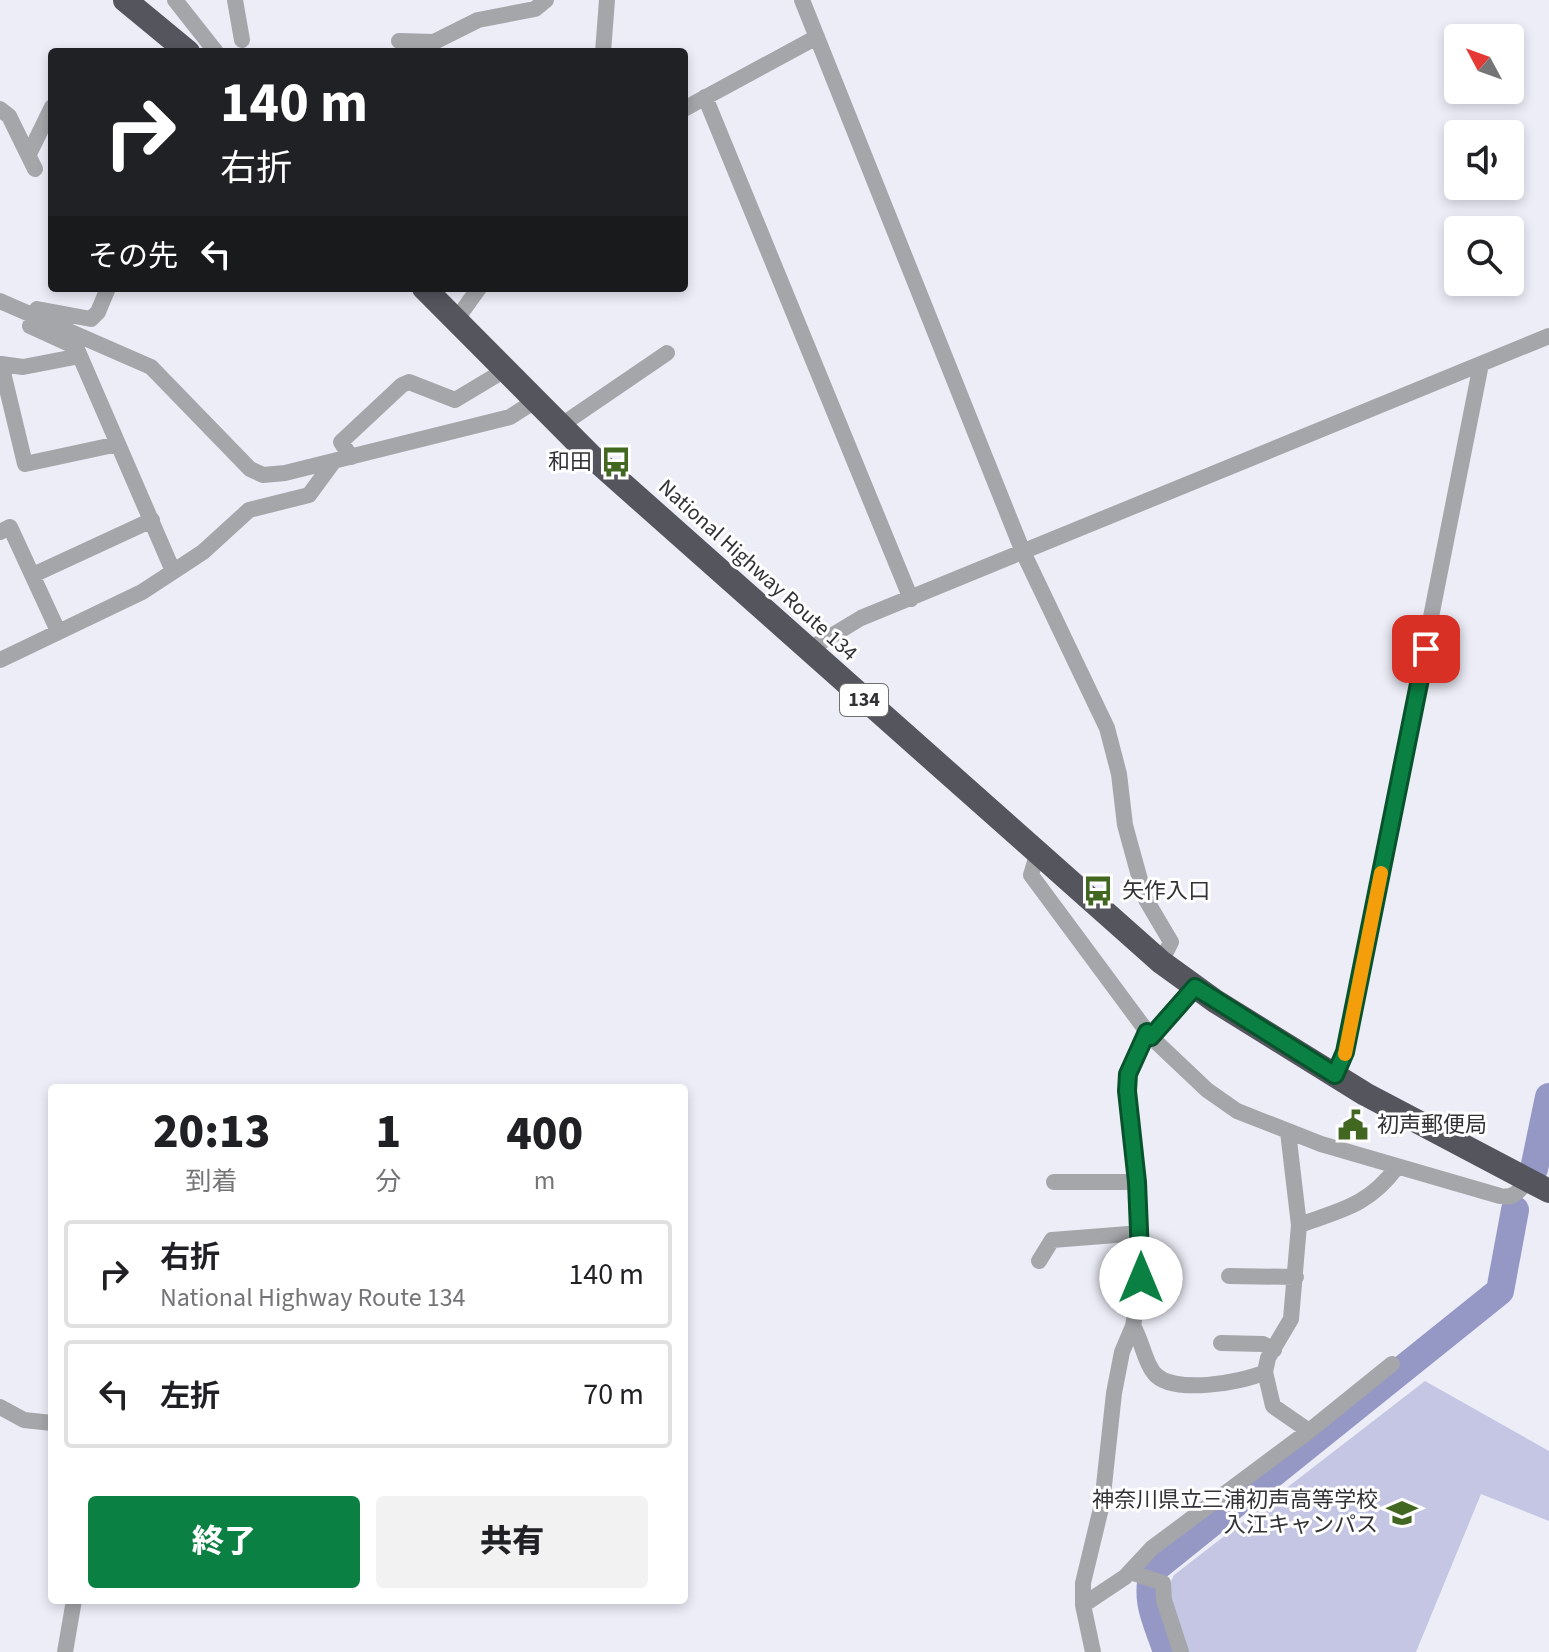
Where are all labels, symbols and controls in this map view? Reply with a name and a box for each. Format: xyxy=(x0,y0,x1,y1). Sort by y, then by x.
north arrow xyxy=(1444,24,1524,104)
map controls xyxy=(1444,24,1524,296)
text: 140 m xyxy=(220,64,368,143)
icon: right xyxy=(88,80,192,184)
button: sound xyxy=(1444,120,1524,200)
text: 右折 xyxy=(220,143,292,194)
button: search xyxy=(1444,216,1524,296)
icon: left xyxy=(194,232,238,276)
text: その先 xyxy=(88,235,178,278)
bus stop icon: 和田 xyxy=(599,445,633,479)
place label: 和田 xyxy=(548,446,592,478)
street label: National Highway Route 134 xyxy=(651,472,865,668)
pin xyxy=(1392,615,1460,683)
icon: arrive xyxy=(1404,627,1448,671)
road number: 134 xyxy=(840,684,888,716)
bus stop icon: 矢作入口 xyxy=(1081,874,1115,908)
place label: 矢作入口 xyxy=(1122,875,1210,907)
text: 20:13 xyxy=(153,1098,270,1166)
text: 1 xyxy=(375,1098,401,1166)
text: 400 xyxy=(506,1100,583,1168)
public building icon: 初声郵便局 xyxy=(1336,1108,1370,1142)
place label: 初声郵便局 xyxy=(1377,1109,1487,1141)
text: m xyxy=(534,1162,555,1199)
text: 到着 xyxy=(186,1163,238,1200)
text: 分 xyxy=(375,1163,401,1200)
text: 右折 xyxy=(160,1236,220,1279)
position arrow xyxy=(1099,1236,1183,1320)
icon: right xyxy=(92,1252,136,1296)
text: 140 m xyxy=(568,1253,644,1296)
text: National Highway Route 134 xyxy=(160,1279,466,1316)
icon: left xyxy=(92,1372,136,1416)
text: 70 m xyxy=(583,1373,644,1416)
text: 左折 xyxy=(160,1375,220,1418)
place label: 神奈川県立三浦初声高等学校 入江キャンパス xyxy=(1092,1484,1378,1541)
button: 終了 xyxy=(88,1496,360,1588)
button: 共有 xyxy=(376,1496,648,1588)
school or university icon: 神奈川県立三浦初声高等学校 入江キャンパス xyxy=(1385,1496,1419,1530)

